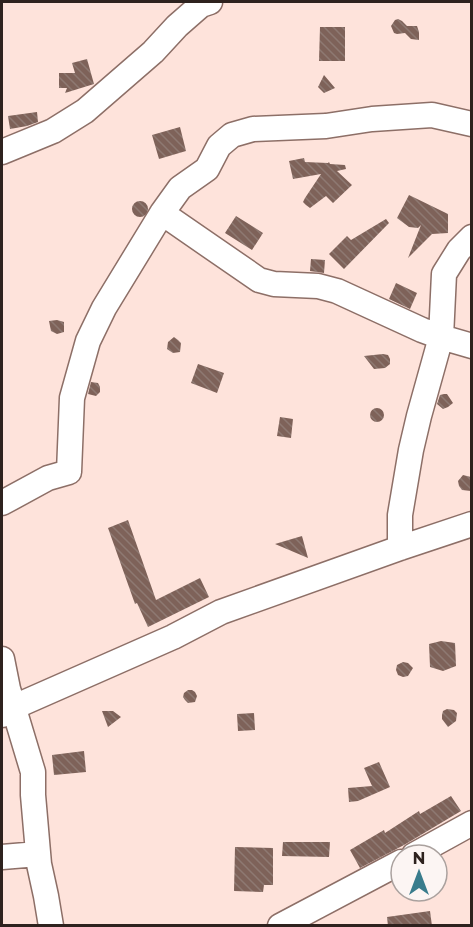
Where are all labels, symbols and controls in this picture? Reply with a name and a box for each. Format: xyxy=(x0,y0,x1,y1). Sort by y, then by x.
north arrow xyxy=(389,843,449,903)
text: N xyxy=(413,849,425,868)

